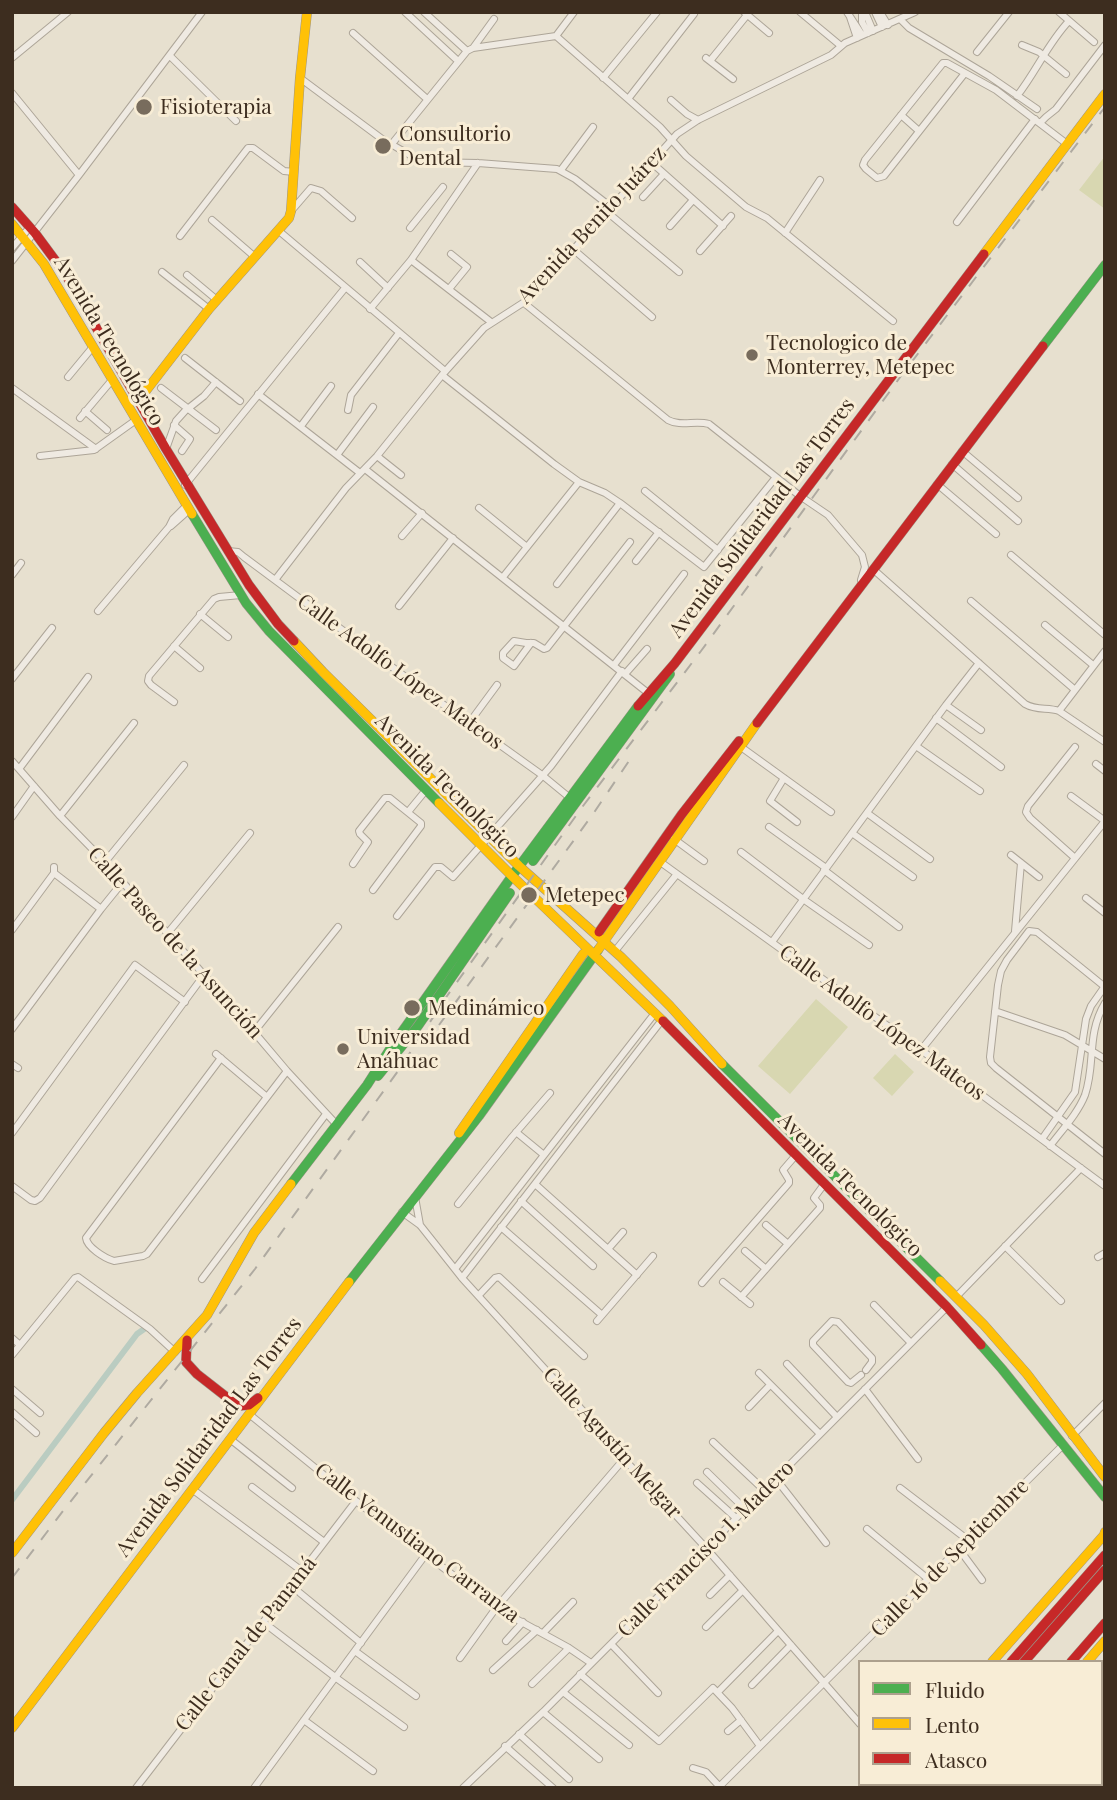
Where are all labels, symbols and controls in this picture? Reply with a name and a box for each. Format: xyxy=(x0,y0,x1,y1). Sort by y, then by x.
place label: Fisioterapia xyxy=(160,94,272,120)
marker: Fisioterapia xyxy=(134,97,154,117)
place label: Consultorio Dental xyxy=(399,121,511,171)
marker: Consultorio Dental xyxy=(373,136,393,156)
street label: Avenida Benito Juárez xyxy=(513,141,671,309)
street label: Avenida Tecnológico xyxy=(48,252,170,430)
place label: Tecnologico de Monterrey, Metepec xyxy=(766,330,955,380)
marker: Tecnologico de Monterrey, Metepec xyxy=(744,347,760,363)
street label: Avenida Solidaridad Las Torres xyxy=(664,393,860,643)
street label: Calle Adolfo López Mateos xyxy=(292,589,508,755)
street label: Avenida Tecnológico xyxy=(370,709,524,863)
street label: Calle Paseo de la Asunción xyxy=(82,842,268,1044)
place label: Metepec xyxy=(545,882,625,908)
marker: Metepec xyxy=(519,885,539,905)
street label: Calle Adolfo López Mateos xyxy=(774,940,990,1106)
place label: Medinámico xyxy=(428,995,544,1021)
marker: Medinámico xyxy=(402,998,422,1018)
place label: Universidad Anáhuac xyxy=(357,1024,470,1074)
marker: Universidad Anáhuac xyxy=(335,1041,351,1057)
street label: Avenida Tecnológico xyxy=(773,1108,927,1262)
street label: Avenida Solidaridad Las Torres xyxy=(111,1312,307,1562)
street label: Calle Agustín Melgar xyxy=(537,1362,687,1524)
street label: Calle Francisco I. Madero xyxy=(613,1456,799,1642)
street label: Calle Venustiano Carranza xyxy=(310,1458,524,1628)
street label: Calle 16 de Septiembre xyxy=(866,1474,1034,1642)
street label: Calle Canal de Panamá xyxy=(170,1552,322,1736)
legend xyxy=(858,1660,1103,1786)
text: Fluido xyxy=(925,1675,985,1703)
text: Lento xyxy=(925,1710,979,1738)
text: Atasco xyxy=(925,1745,987,1773)

